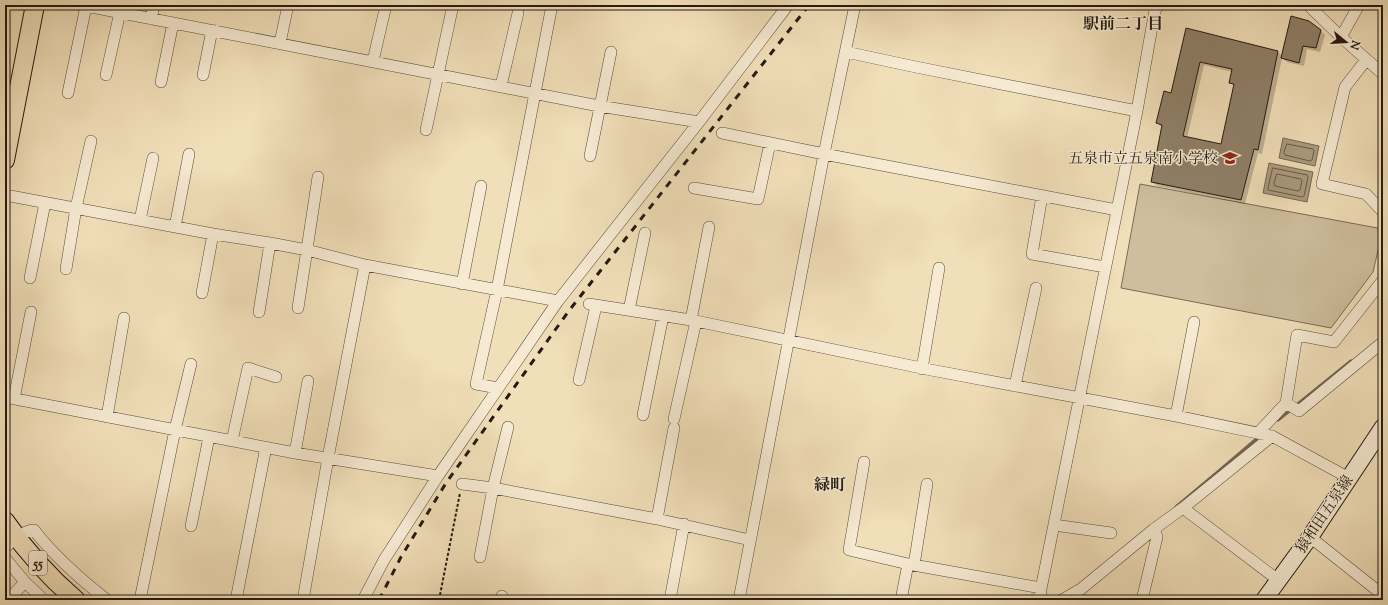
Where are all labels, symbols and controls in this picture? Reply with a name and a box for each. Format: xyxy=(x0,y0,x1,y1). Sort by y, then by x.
district label: 駅前二丁目 xyxy=(1083,14,1163,37)
north arrow xyxy=(1326,22,1366,62)
text: N xyxy=(1346,37,1364,52)
place label: 五泉市立五泉南小学校 xyxy=(1068,149,1218,170)
school or university icon: 五泉市立五泉南小学校 xyxy=(1221,149,1239,167)
street label: 猿和田五泉線 xyxy=(1291,472,1359,558)
district label: 緑町 xyxy=(814,475,846,498)
road number: 55 xyxy=(29,551,47,575)

